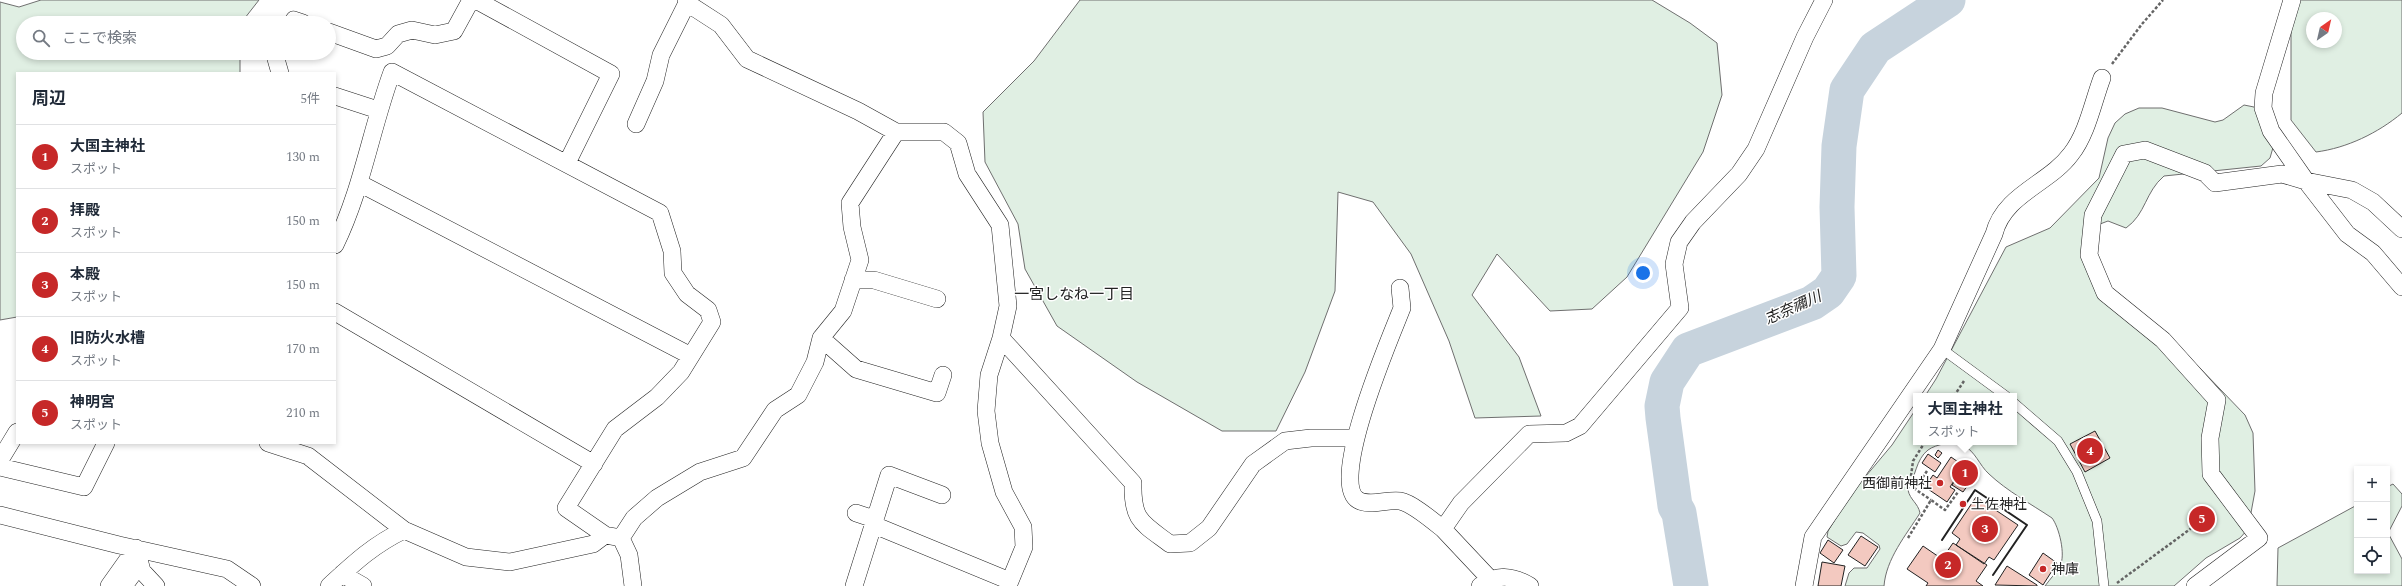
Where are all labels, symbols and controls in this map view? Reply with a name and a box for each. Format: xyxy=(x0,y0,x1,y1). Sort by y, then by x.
north arrow xyxy=(2306,12,2342,48)
search box xyxy=(16,16,336,60)
icon: search xyxy=(30,27,52,49)
text: ここで検索 xyxy=(62,27,137,50)
text: 周辺 xyxy=(32,86,66,112)
text: 5件 xyxy=(300,89,320,109)
text: 大国主神社 xyxy=(70,135,145,158)
text: 1 xyxy=(41,147,49,167)
text: 130 m xyxy=(286,147,320,167)
text: スポット xyxy=(70,159,122,179)
text: 拝殿 xyxy=(70,199,100,222)
text: 2 xyxy=(41,211,49,231)
text: 150 m xyxy=(286,211,320,231)
text: スポット xyxy=(70,223,122,243)
text: 本殿 xyxy=(70,263,100,286)
your location xyxy=(1633,263,1653,283)
text: 3 xyxy=(41,275,49,295)
text: 150 m xyxy=(286,275,320,295)
district label: 一宮しなね一丁目 xyxy=(1014,283,1134,306)
water label: 志奈禰川 xyxy=(1761,284,1827,331)
text: スポット xyxy=(70,287,122,307)
text: 旧防火水槽 xyxy=(70,327,145,350)
text: 4 xyxy=(41,339,49,359)
text: 170 m xyxy=(286,339,320,359)
text: スポット xyxy=(70,351,122,371)
text: 神明宮 xyxy=(70,391,115,414)
popup xyxy=(1913,393,2017,445)
text: 大国主神社 xyxy=(1927,398,2003,421)
text: 5 xyxy=(41,403,49,423)
text: 210 m xyxy=(286,403,320,423)
text: スポット xyxy=(70,415,122,435)
text: スポット xyxy=(1927,422,1980,442)
pin: 4 xyxy=(2077,436,2103,466)
pin: 1 xyxy=(1952,458,1978,488)
map controls xyxy=(2354,466,2390,574)
button: + xyxy=(2354,466,2390,502)
place label: 西御前神社 xyxy=(1862,473,1932,494)
marker: 西御前神社 xyxy=(1935,478,1945,488)
place label: 土佐神社 xyxy=(1971,494,2027,515)
marker: 土佐神社 xyxy=(1958,499,1968,509)
button: − xyxy=(2354,502,2390,538)
pin: 5 xyxy=(2189,504,2215,534)
pin: 3 xyxy=(1972,514,1998,544)
button: locate xyxy=(2354,538,2390,574)
pin: 2 xyxy=(1935,550,1961,580)
place label: 神庫 xyxy=(2051,559,2079,580)
marker: 神庫 xyxy=(2038,564,2048,574)

